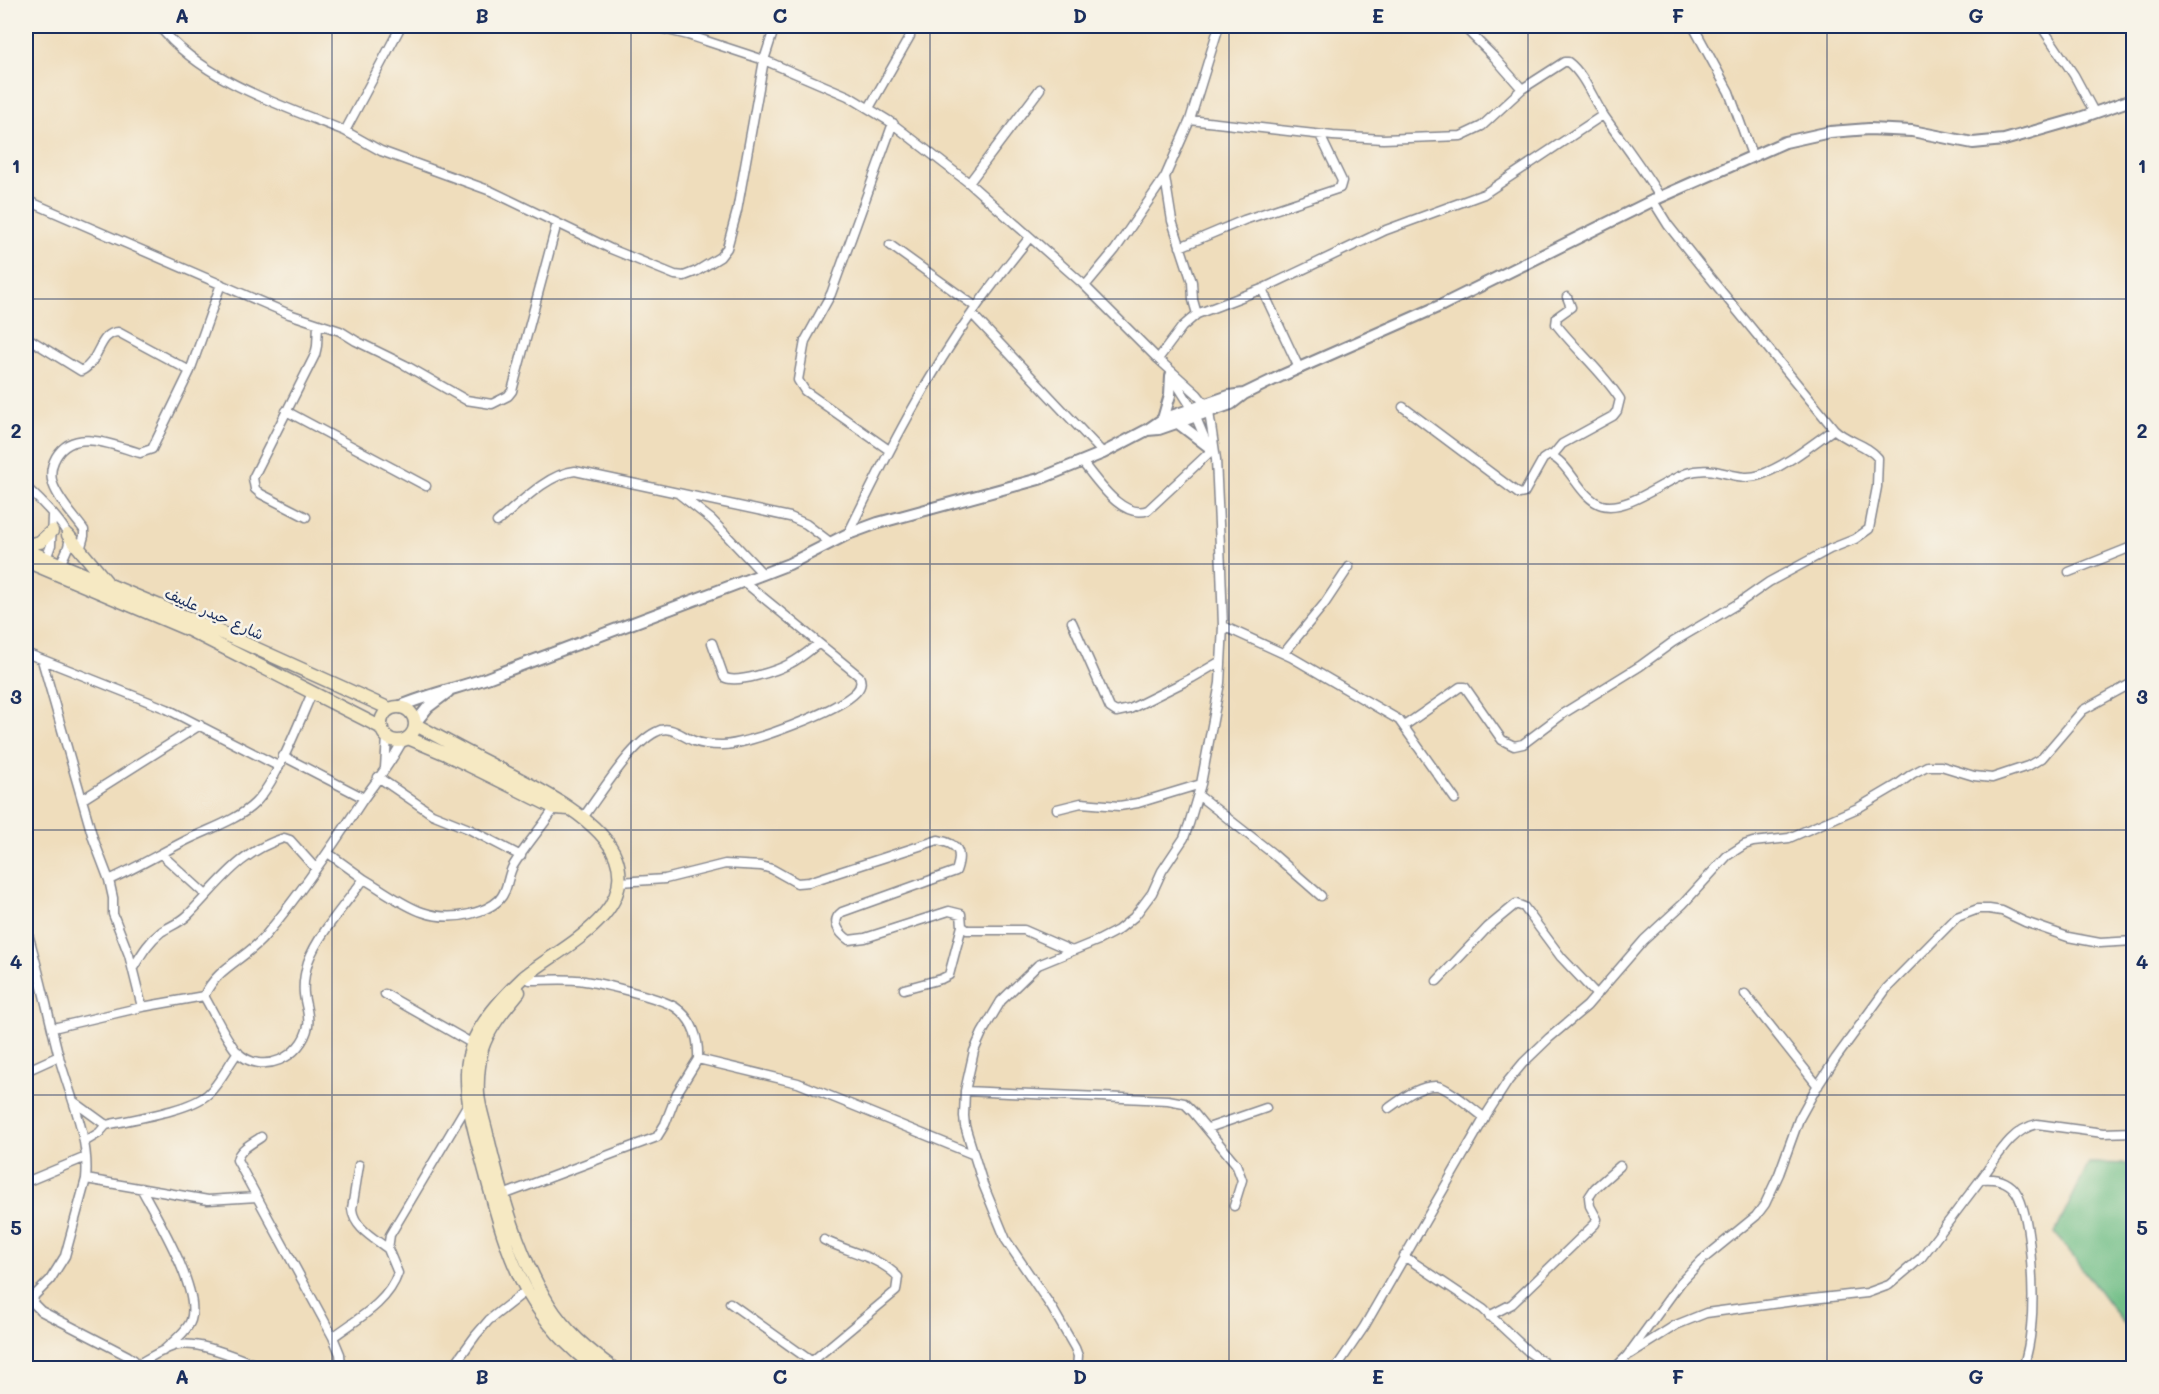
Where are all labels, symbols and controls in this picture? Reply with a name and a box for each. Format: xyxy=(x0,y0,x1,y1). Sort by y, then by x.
text: A xyxy=(175,2,189,28)
text: B xyxy=(475,2,489,28)
text: C xyxy=(773,2,788,28)
text: D xyxy=(1073,2,1087,28)
text: E xyxy=(1372,2,1384,28)
text: F xyxy=(1672,2,1685,28)
text: G xyxy=(1968,2,1984,28)
text: 1 xyxy=(12,152,20,178)
text: 1 xyxy=(2138,152,2146,178)
text: 2 xyxy=(10,417,22,443)
text: 2 xyxy=(2136,417,2148,443)
street label: شارع حيدر علييف xyxy=(161,582,267,645)
text: 3 xyxy=(10,683,22,709)
text: 3 xyxy=(2136,683,2148,709)
text: 4 xyxy=(10,948,23,974)
text: 4 xyxy=(2136,948,2149,974)
text: 5 xyxy=(10,1214,22,1240)
text: 5 xyxy=(2136,1214,2148,1240)
text: A xyxy=(175,1363,189,1389)
text: B xyxy=(475,1363,489,1389)
text: C xyxy=(773,1363,788,1389)
text: D xyxy=(1073,1363,1087,1389)
text: E xyxy=(1372,1363,1384,1389)
text: F xyxy=(1672,1363,1685,1389)
text: G xyxy=(1968,1363,1984,1389)

